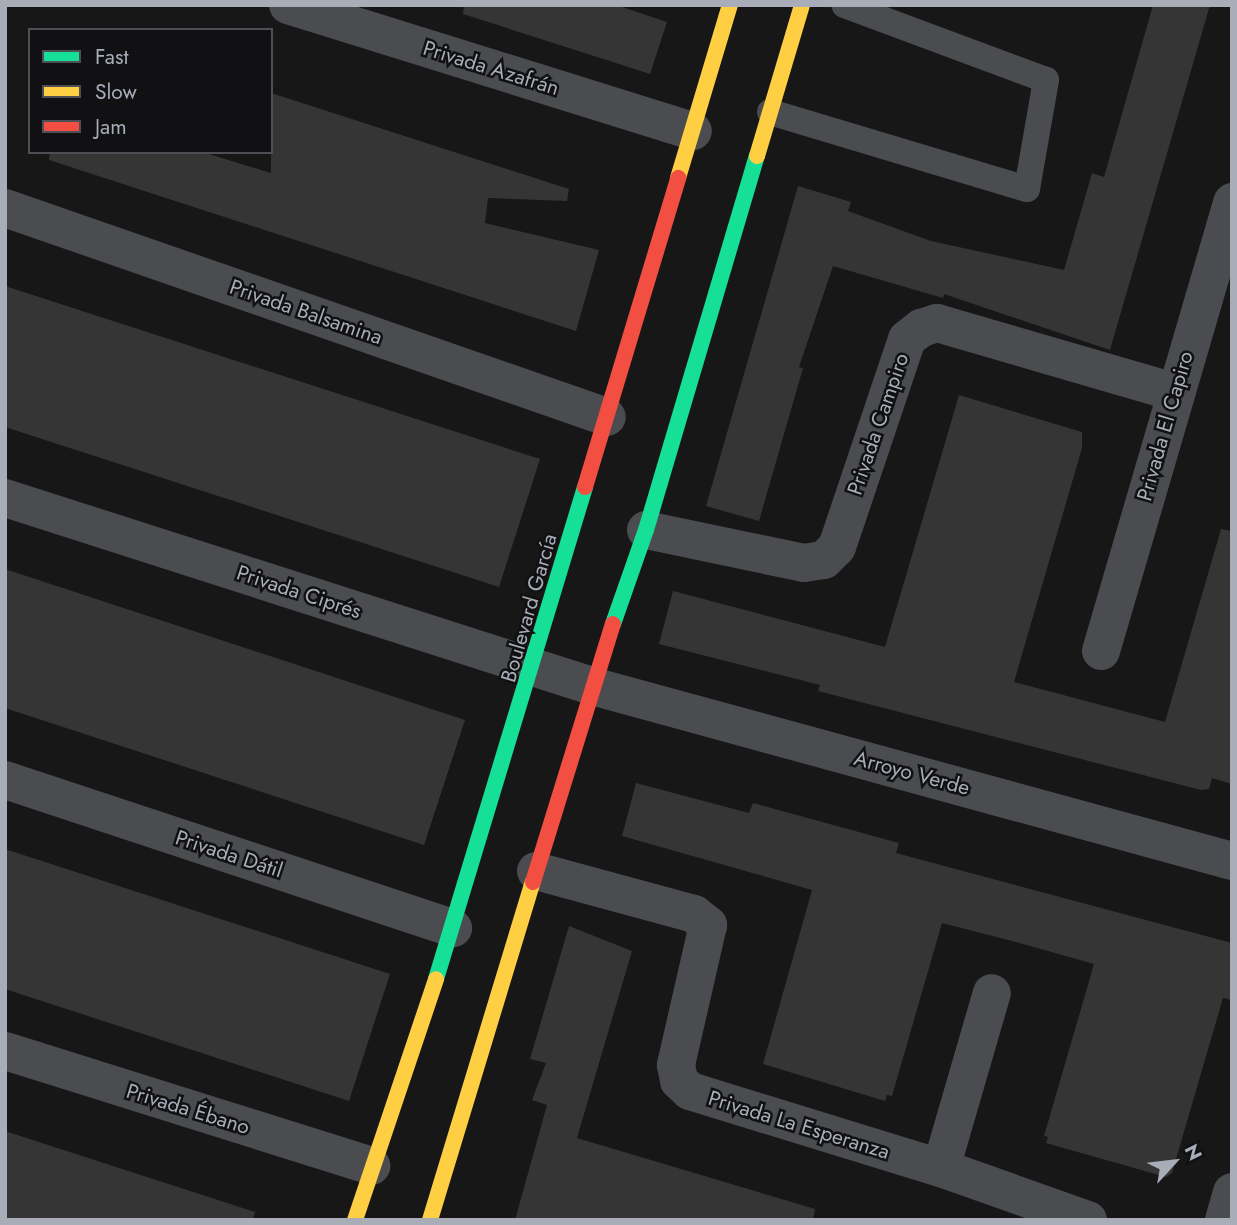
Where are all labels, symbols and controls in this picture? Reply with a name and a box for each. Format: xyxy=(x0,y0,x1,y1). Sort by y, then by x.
legend xyxy=(28,28,273,154)
street label: Privada Azafrán xyxy=(420,35,562,101)
text: Fast xyxy=(95,42,128,72)
text: Slow xyxy=(95,77,137,107)
text: Jam xyxy=(95,112,127,142)
street label: Privada Balsamina xyxy=(226,274,386,350)
street label: Privada El Capiro xyxy=(1132,348,1198,504)
street label: Privada Campiro xyxy=(842,350,914,498)
street label: Boulevard García xyxy=(496,531,562,685)
street label: Privada Ciprés xyxy=(234,560,364,624)
street label: Arroyo Verde xyxy=(851,745,973,801)
street label: Privada Dátil xyxy=(172,825,286,883)
street label: Privada Ébano xyxy=(123,1078,253,1140)
street label: Privada La Esperanza xyxy=(705,1085,893,1165)
north arrow xyxy=(1139,1127,1209,1197)
text: N xyxy=(1178,1139,1209,1165)

